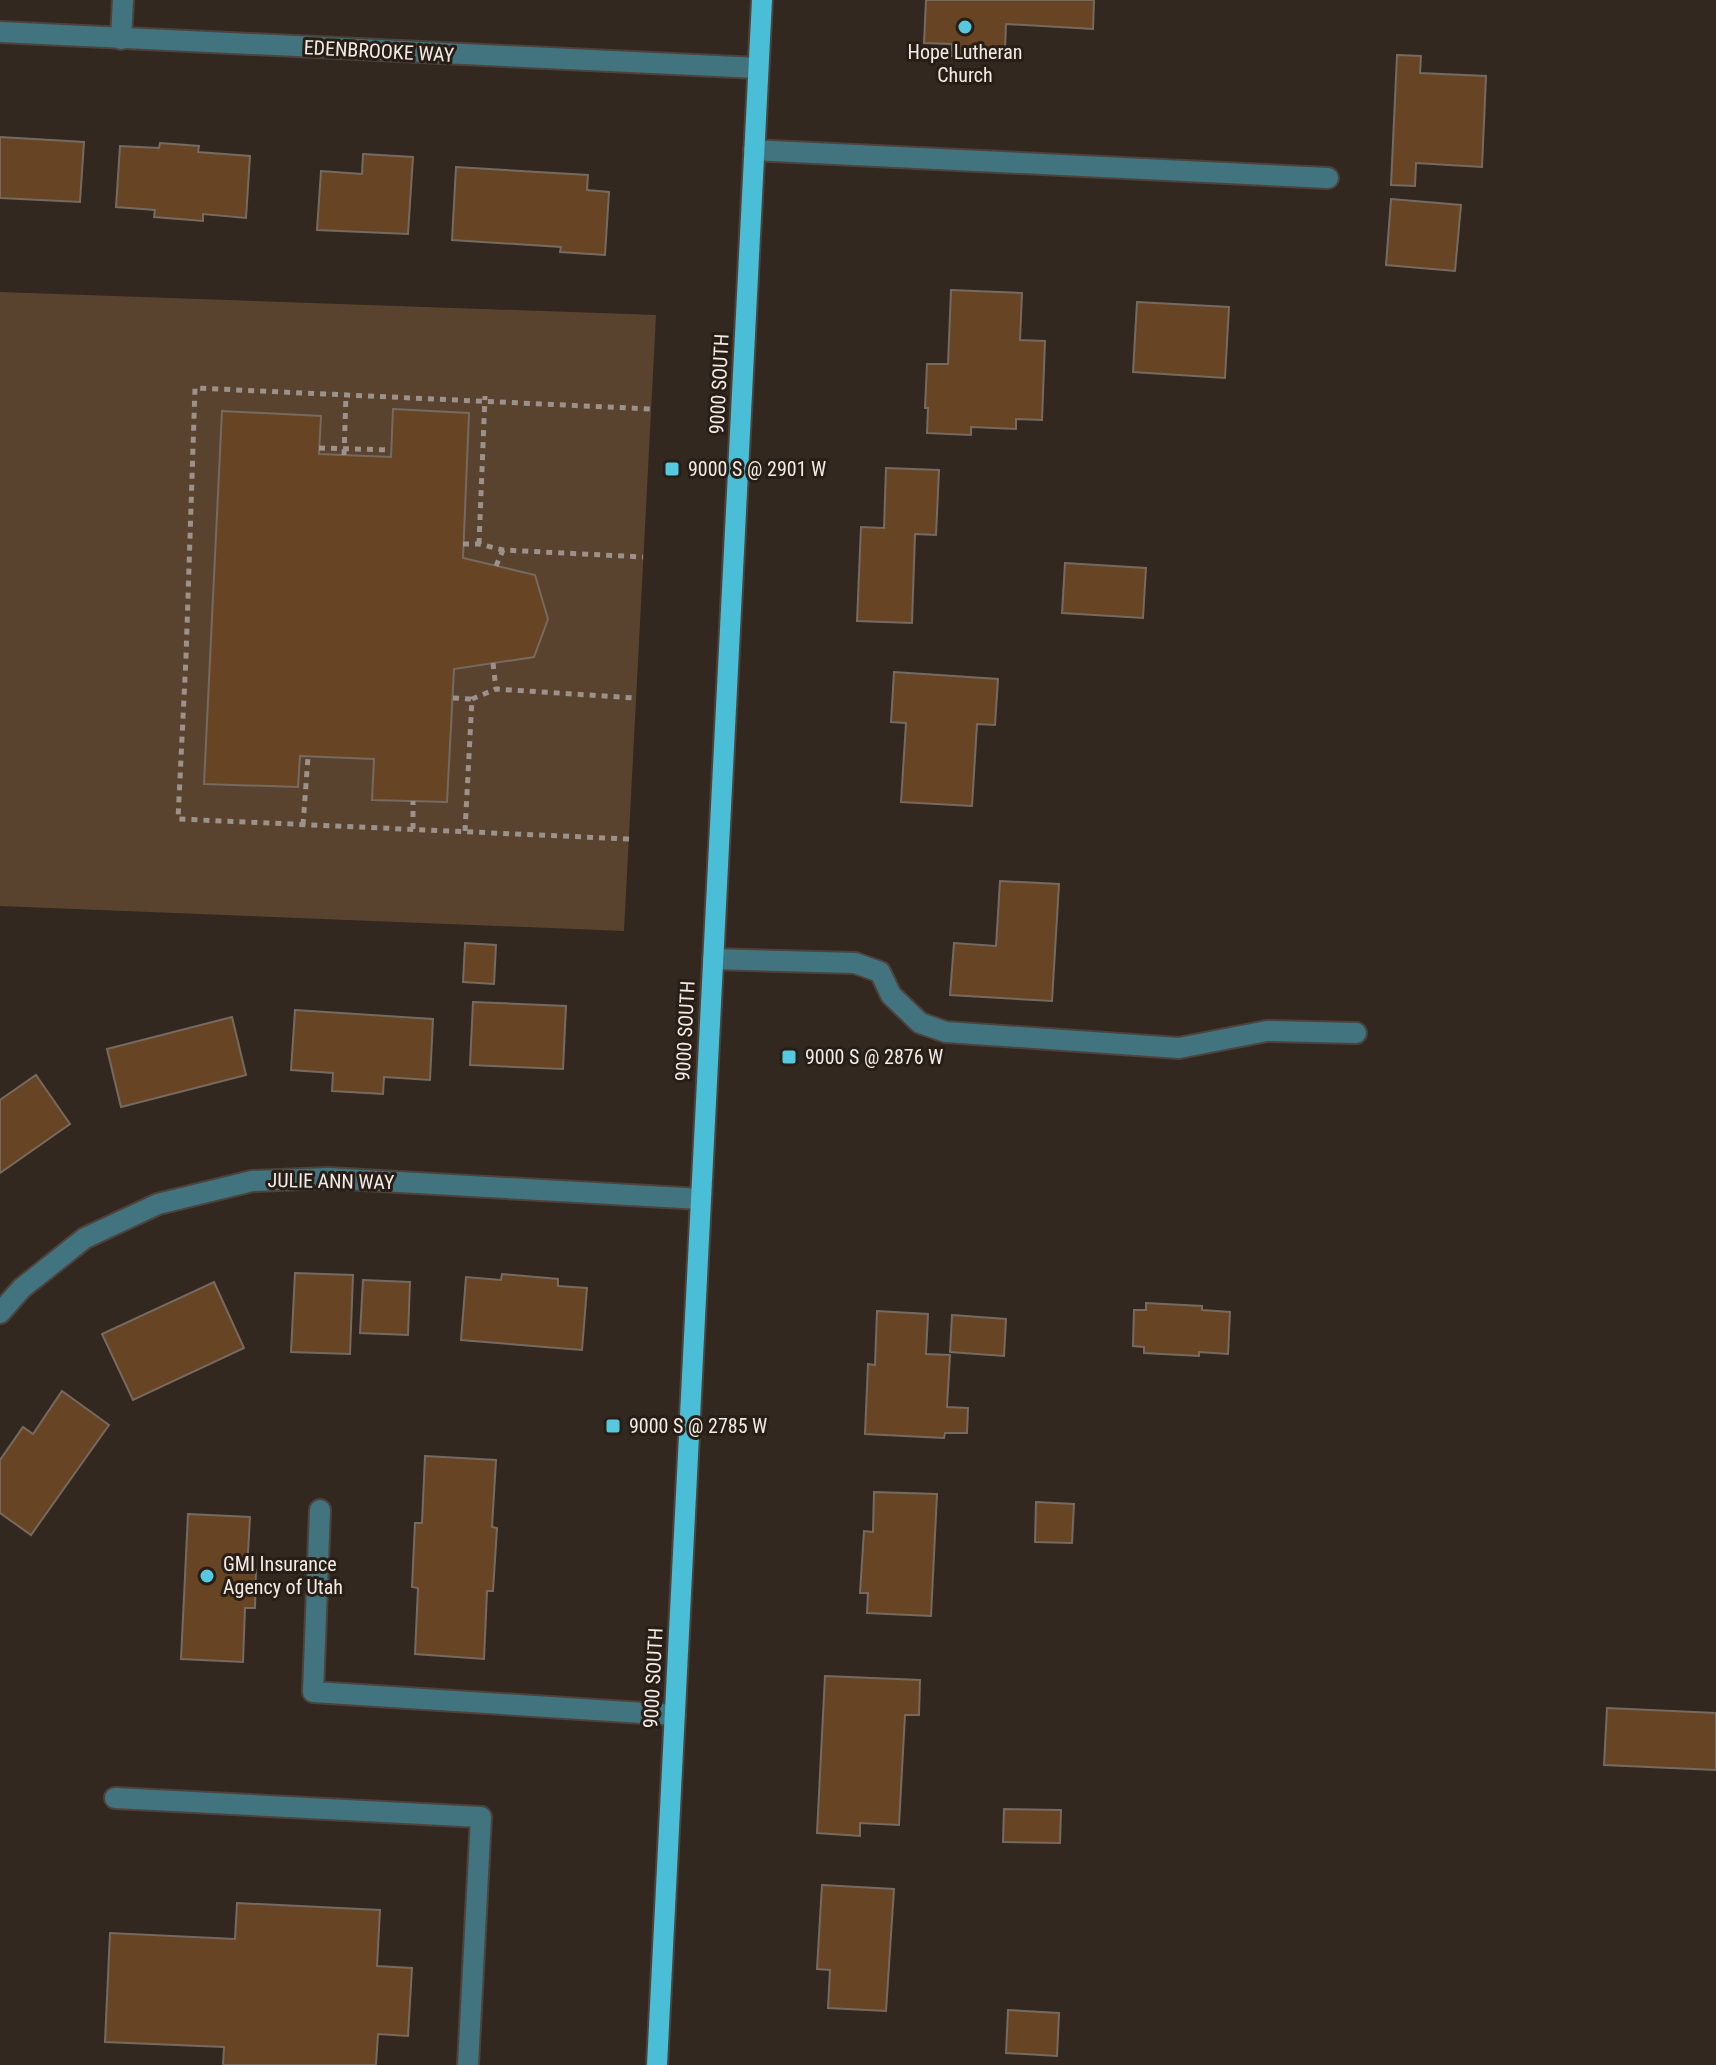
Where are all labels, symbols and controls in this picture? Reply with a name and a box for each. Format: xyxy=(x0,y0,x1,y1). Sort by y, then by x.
marker: Hope Lutheran Church xyxy=(956,18,974,36)
street label: EDENBROOKE WAY xyxy=(303,35,455,67)
place label: Hope Lutheran Church xyxy=(908,40,1022,87)
street label: 9000 SOUTH xyxy=(704,333,734,435)
place label: 9000 S @ 2901 W xyxy=(688,457,826,481)
marker: 9000 S @ 2901 W xyxy=(663,460,681,478)
street label: 9000 SOUTH xyxy=(670,980,700,1082)
place label: 9000 S @ 2876 W xyxy=(805,1045,943,1069)
marker: 9000 S @ 2876 W xyxy=(780,1048,798,1066)
street label: JULIE ANN WAY xyxy=(267,1168,395,1194)
place label: 9000 S @ 2785 W xyxy=(629,1414,767,1438)
marker: 9000 S @ 2785 W xyxy=(604,1417,622,1435)
place label: GMI Insurance Agency of Utah xyxy=(223,1552,343,1599)
marker: GMI Insurance Agency of Utah xyxy=(198,1567,216,1585)
street label: 9000 SOUTH xyxy=(638,1627,668,1729)

